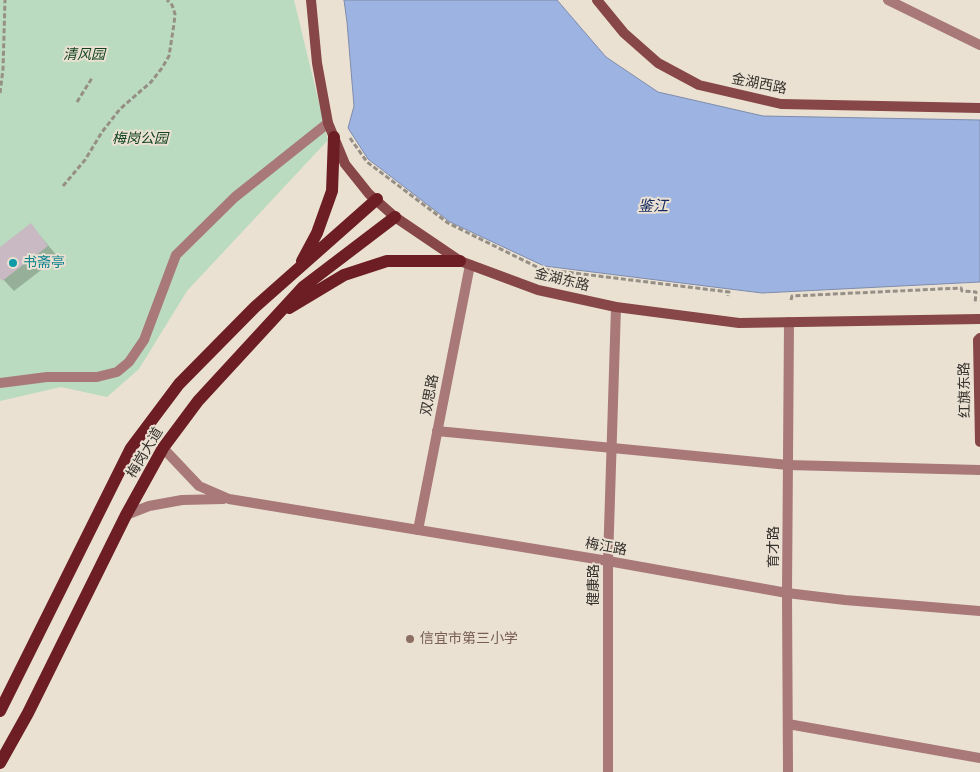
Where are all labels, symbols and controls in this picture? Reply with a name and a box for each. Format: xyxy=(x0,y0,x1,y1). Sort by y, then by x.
park label: 清风园 xyxy=(63,47,105,63)
street label: 金湖西路 xyxy=(730,70,788,98)
park label: 梅岗公园 xyxy=(112,131,168,147)
water label: 鉴江 xyxy=(638,198,668,216)
place label: 书斋亭 xyxy=(23,255,65,271)
marker: 书斋亭 xyxy=(7,257,19,269)
street label: 金湖东路 xyxy=(533,265,591,295)
street label: 红旗东路 xyxy=(956,362,974,418)
street label: 双思路 xyxy=(418,373,442,417)
street label: 梅岗大道 xyxy=(123,425,167,481)
street label: 育才路 xyxy=(766,526,782,568)
street label: 梅江路 xyxy=(584,535,628,559)
street label: 健康路 xyxy=(586,564,602,606)
place label: 信宜市第三小学 xyxy=(420,631,518,647)
marker: 信宜市第三小学 xyxy=(404,633,416,645)

